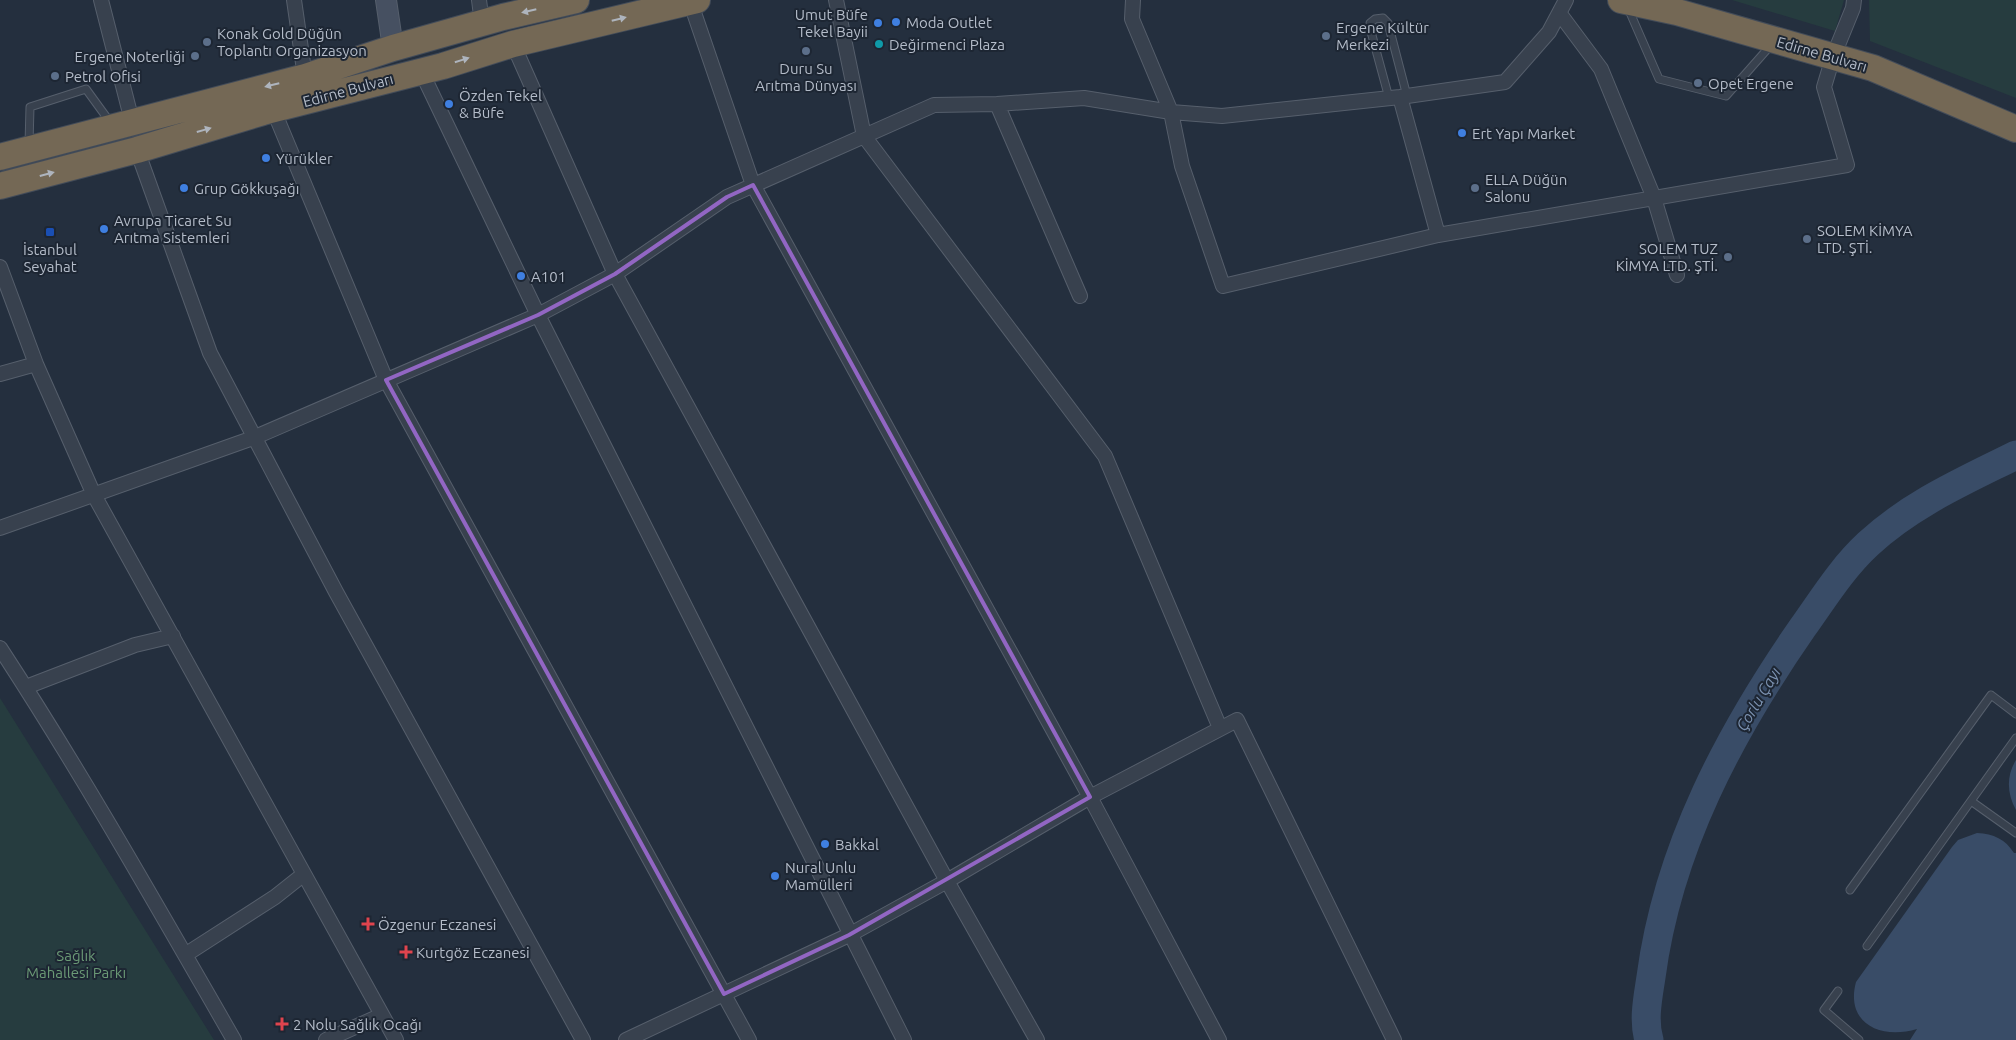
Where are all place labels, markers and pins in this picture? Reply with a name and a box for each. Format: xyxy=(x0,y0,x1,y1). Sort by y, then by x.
place label: Umut Büfe Tekel Bayii xyxy=(795,6,868,40)
place label: Moda Outlet xyxy=(906,14,992,31)
marker: Moda Outlet xyxy=(890,16,902,28)
marker: Umut Büfe Tekel Bayii xyxy=(872,17,884,29)
place label: Ergene Kültür Merkezi xyxy=(1336,19,1429,53)
place label: Konak Gold Düğün Toplantı Organizasyon xyxy=(217,25,367,59)
marker: Ergene Kültür Merkezi xyxy=(1320,30,1332,42)
marker: Konak Gold Düğün Toplantı Organizasyon xyxy=(201,36,213,48)
place label: Değirmenci Plaza xyxy=(889,36,1005,53)
marker: Değirmenci Plaza xyxy=(873,38,885,50)
marker: Duru Su Arıtma Dünyası xyxy=(800,45,812,57)
place label: Ergene Noterliği xyxy=(75,48,185,65)
marker: Ergene Noterliği xyxy=(189,50,201,62)
place label: Duru Su Arıtma Dünyası xyxy=(755,60,857,94)
place label: Petrol Ofisi xyxy=(65,68,141,85)
marker: Petrol Ofisi xyxy=(49,70,61,82)
place label: Opet Ergene xyxy=(1708,75,1794,92)
marker: Opet Ergene xyxy=(1692,77,1704,89)
place label: Özden Tekel & Büfe xyxy=(459,87,542,121)
marker: Özden Tekel & Büfe xyxy=(443,98,455,110)
place label: Ert Yapı Market xyxy=(1472,125,1575,142)
marker: Ert Yapı Market xyxy=(1456,127,1468,139)
place label: Yürükler xyxy=(276,150,333,167)
marker: Yürükler xyxy=(260,152,272,164)
place label: ELLA Düğün Salonu xyxy=(1485,171,1567,205)
place label: Grup Gökkuşağı xyxy=(194,180,299,197)
marker: Grup Gökkuşağı xyxy=(178,182,190,194)
marker: ELLA Düğün Salonu xyxy=(1469,182,1481,194)
place label: Avrupa Ticaret Su Arıtma Sistemleri xyxy=(114,212,232,246)
place label: SOLEM KİMYA LTD. ŞTİ. xyxy=(1817,222,1913,256)
marker: Avrupa Ticaret Su Arıtma Sistemleri xyxy=(98,223,110,235)
marker: İstanbul Seyahat xyxy=(44,226,56,238)
marker: SOLEM KİMYA LTD. ŞTİ. xyxy=(1801,233,1813,245)
place label: SOLEM TUZ KİMYA LTD. ŞTİ. xyxy=(1616,240,1718,274)
place label: İstanbul Seyahat xyxy=(23,241,77,275)
marker: SOLEM TUZ KİMYA LTD. ŞTİ. xyxy=(1722,251,1734,263)
place label: A101 xyxy=(531,268,566,285)
marker: A101 xyxy=(515,270,527,282)
place label: Bakkal xyxy=(835,836,879,853)
marker: Bakkal xyxy=(819,838,831,850)
place label: Nural Unlu Mamülleri xyxy=(785,859,856,893)
marker: Nural Unlu Mamülleri xyxy=(769,870,781,882)
place label: Özgenur Eczanesi xyxy=(378,916,497,933)
marker: Özgenur Eczanesi xyxy=(362,918,374,930)
place label: Kurtgöz Eczanesi xyxy=(416,944,530,961)
marker: Kurtgöz Eczanesi xyxy=(400,946,412,958)
place label: 2 Nolu Sağlık Ocağı xyxy=(293,1016,422,1033)
marker: 2 Nolu Sağlık Ocağı xyxy=(275,1017,289,1031)

